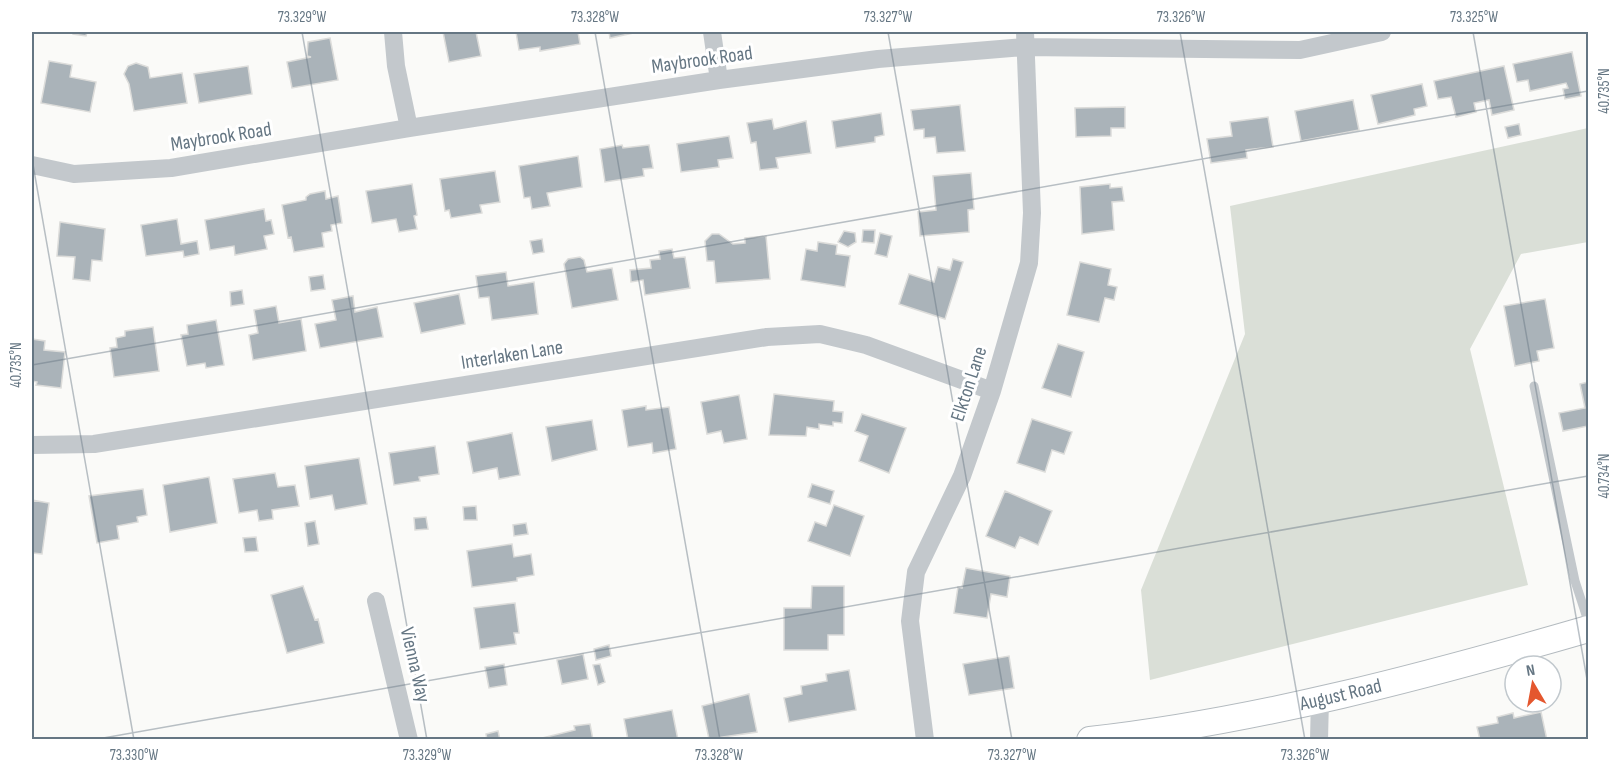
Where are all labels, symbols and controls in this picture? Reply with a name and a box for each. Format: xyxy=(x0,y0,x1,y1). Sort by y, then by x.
text: 73.329°W xyxy=(278,8,326,27)
text: 73.328°W xyxy=(571,8,619,27)
text: 73.327°W xyxy=(864,8,912,27)
text: 73.326°W xyxy=(1157,8,1205,27)
text: 73.325°W xyxy=(1450,8,1498,27)
street label: Maybrook Road xyxy=(650,41,754,79)
text: 40.735°N xyxy=(1595,68,1614,114)
street label: Maybrook Road xyxy=(169,117,273,157)
street label: Interlaken Lane xyxy=(459,335,565,375)
text: 40.735°N xyxy=(7,342,26,388)
street label: Elkton Lane xyxy=(946,344,992,424)
text: 40.734°N xyxy=(1595,453,1614,499)
street label: Vienna Way xyxy=(395,625,435,705)
north arrow xyxy=(1503,654,1563,714)
text: N xyxy=(1525,661,1537,681)
street label: August Road xyxy=(1297,674,1384,716)
text: 73.330°W xyxy=(110,746,159,765)
text: 73.329°W xyxy=(403,746,451,765)
text: 73.328°W xyxy=(695,746,743,765)
text: 73.327°W xyxy=(988,746,1036,765)
text: 73.326°W xyxy=(1281,746,1329,765)

